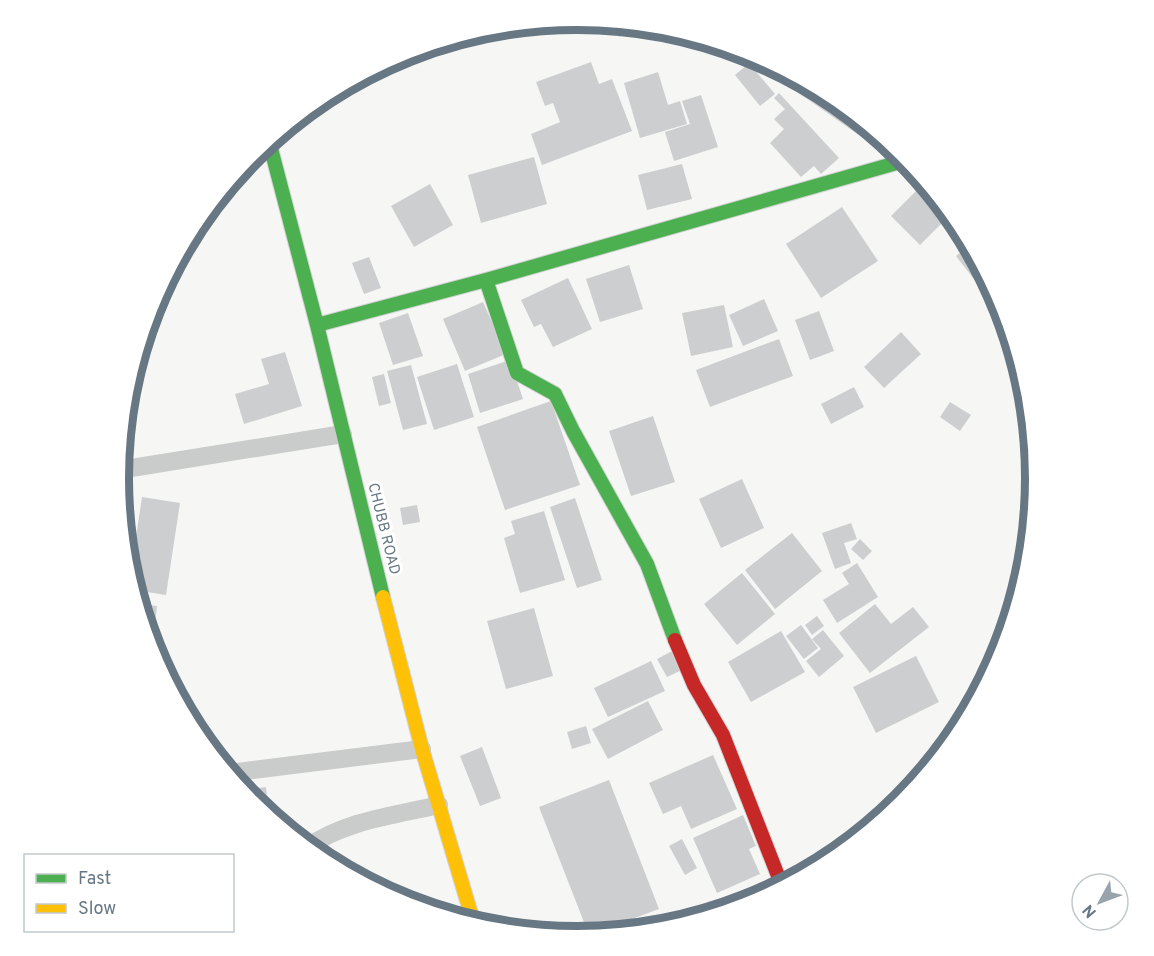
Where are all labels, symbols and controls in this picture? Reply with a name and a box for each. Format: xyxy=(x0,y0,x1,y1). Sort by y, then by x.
street label: CHUBB ROAD xyxy=(362,481,404,577)
legend xyxy=(24,854,234,932)
text: Fast xyxy=(78,868,111,891)
north arrow xyxy=(1070,872,1130,932)
text: Slow xyxy=(78,898,116,921)
text: N xyxy=(1079,900,1102,921)

